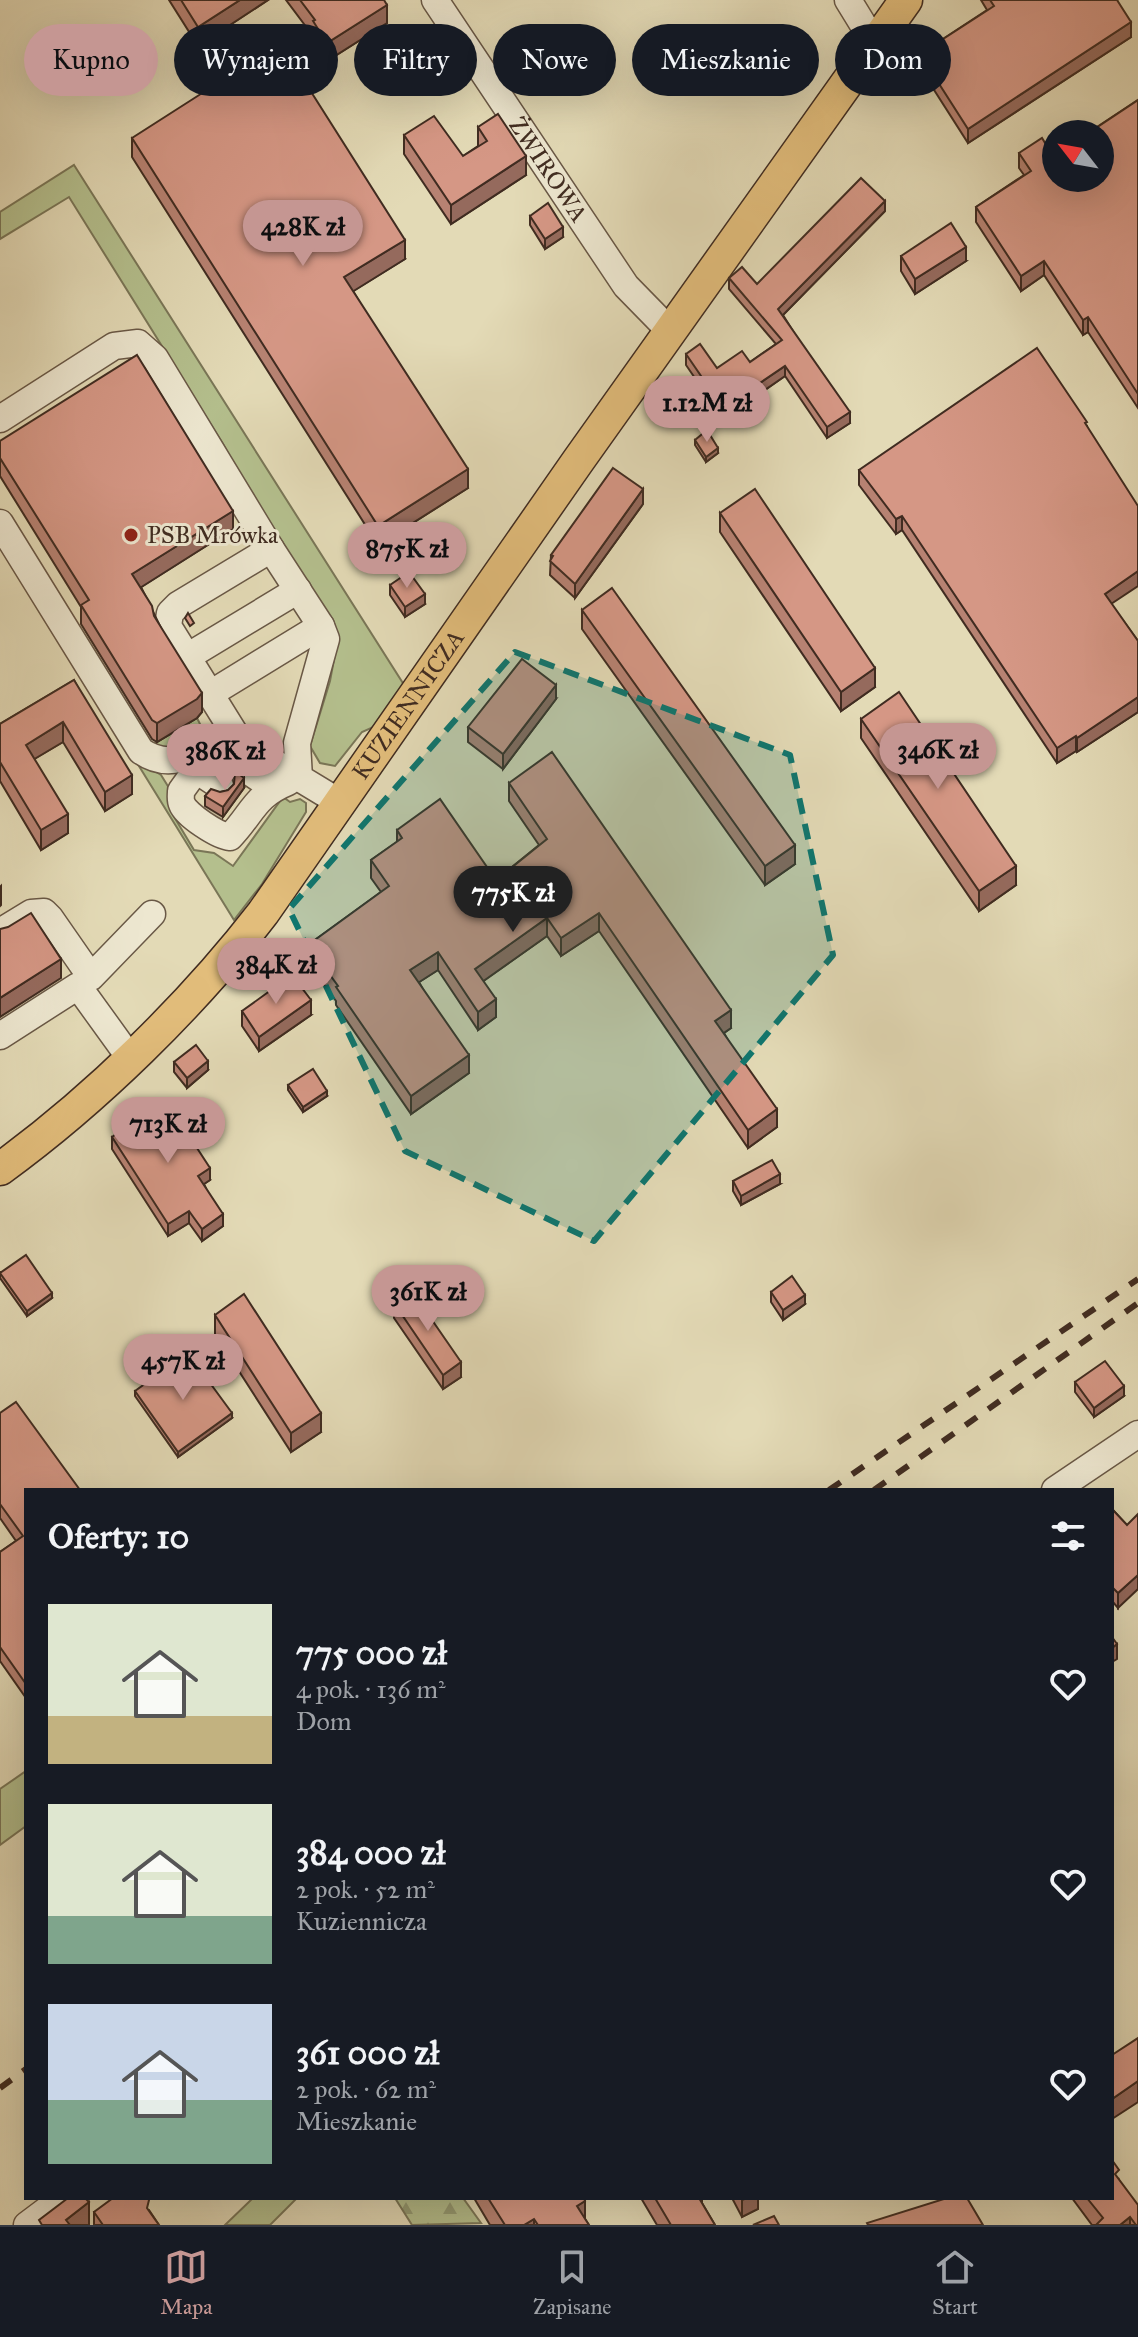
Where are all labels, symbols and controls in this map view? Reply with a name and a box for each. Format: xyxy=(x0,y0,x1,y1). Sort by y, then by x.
chip: Kupno xyxy=(24,24,158,96)
chip: Wynajem xyxy=(174,24,338,96)
chip: Filtry xyxy=(354,24,477,96)
chip: Nowe xyxy=(493,24,616,96)
chip: Mieszkanie xyxy=(632,24,819,96)
chip: Dom xyxy=(835,24,951,96)
street label: ŻWIROWA xyxy=(502,111,594,228)
north arrow xyxy=(1042,120,1114,192)
map controls xyxy=(1042,120,1114,192)
pin: 428K zł xyxy=(229,200,377,268)
text: 428K zł xyxy=(261,210,345,242)
pin: 1.12M zł xyxy=(624,376,790,444)
text: 1.12M zł xyxy=(662,386,752,418)
place label: PSB Mrówka xyxy=(147,520,279,550)
pin: 875K zł xyxy=(333,522,481,590)
marker: PSB Mrówka xyxy=(122,526,140,544)
text: 875K zł xyxy=(366,532,448,564)
street label: KUZIENNICZA xyxy=(345,624,471,786)
pin: 346K zł xyxy=(864,723,1012,791)
pin: 386K zł xyxy=(151,724,299,792)
text: 346K zł xyxy=(897,733,979,765)
text: 386K zł xyxy=(185,734,265,766)
pin: 775K zł xyxy=(439,866,587,934)
text: 775K zł xyxy=(472,876,554,908)
pin: 384K zł xyxy=(202,938,350,1006)
text: 384K zł xyxy=(235,948,317,980)
pin: 713K zł xyxy=(94,1097,242,1165)
text: 713K zł xyxy=(129,1107,207,1139)
pin: 361K zł xyxy=(354,1265,502,1333)
text: 361K zł xyxy=(390,1275,466,1307)
pin: 457K zł xyxy=(109,1334,257,1402)
text: 457K zł xyxy=(141,1344,225,1376)
icon: filters xyxy=(1046,1514,1090,1558)
text: Oferty: 10 xyxy=(48,1516,189,1557)
text: 775 000 zł xyxy=(296,1632,447,1673)
icon: home xyxy=(112,1636,208,1732)
icon: heart xyxy=(1046,1662,1090,1706)
text: 4 pok. · 136 m² xyxy=(296,1673,446,1705)
text: Dom xyxy=(296,1705,352,1737)
text: 384 000 zł xyxy=(296,1832,446,1873)
icon: home xyxy=(112,1836,208,1932)
icon: heart xyxy=(1046,1862,1090,1906)
text: 2 pok. · 52 m² xyxy=(296,1873,435,1905)
text: Kuziennicza xyxy=(296,1905,427,1937)
text: 361 000 zł xyxy=(296,2032,439,2073)
icon: home xyxy=(112,2036,208,2132)
icon: heart xyxy=(1046,2062,1090,2106)
text: 2 pok. · 62 m² xyxy=(296,2073,436,2105)
text: Mieszkanie xyxy=(296,2105,417,2137)
tab: Mapa xyxy=(160,2245,213,2320)
tab: Zapisane xyxy=(533,2245,611,2320)
tab: Start xyxy=(932,2245,978,2320)

